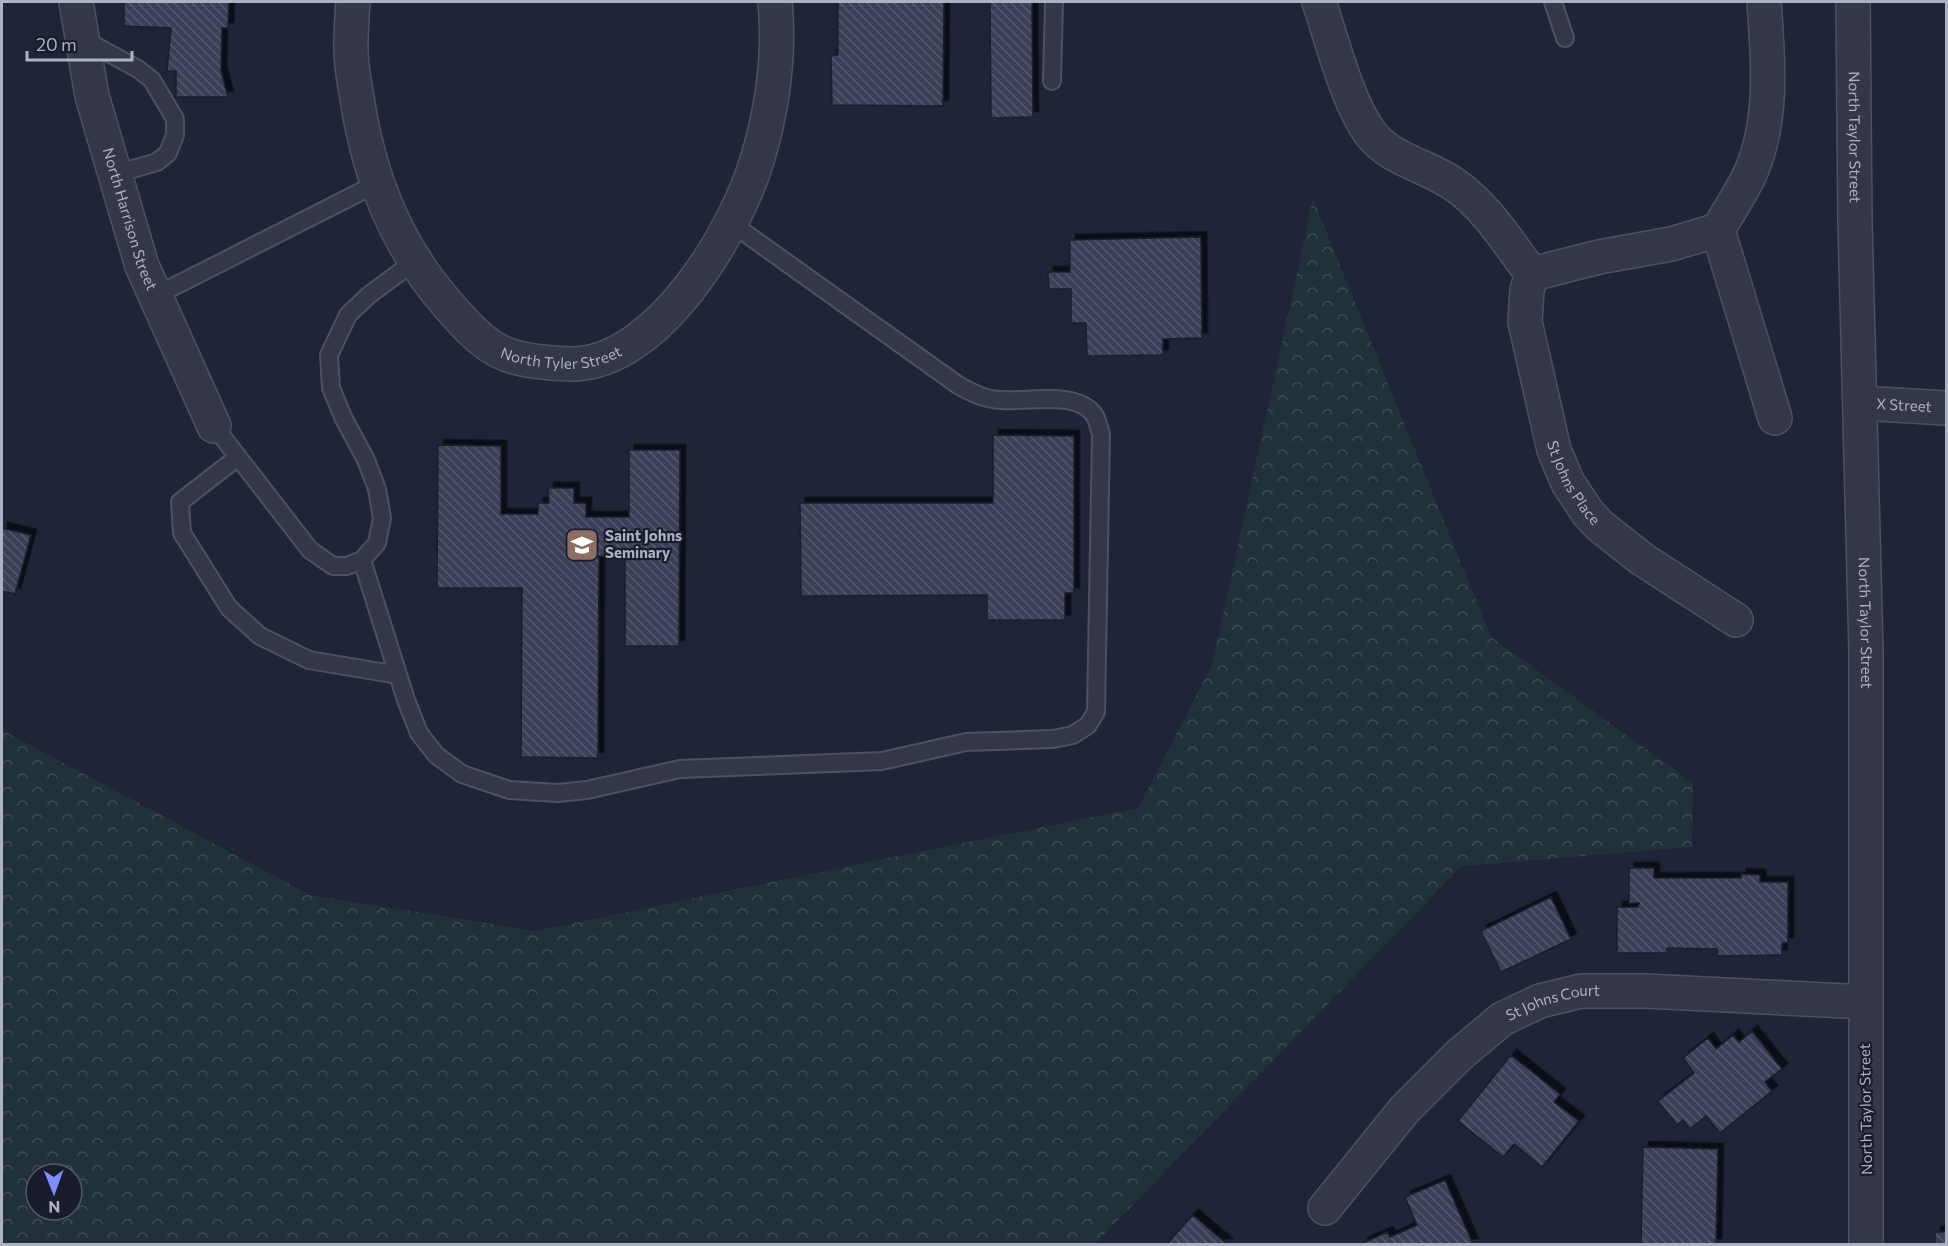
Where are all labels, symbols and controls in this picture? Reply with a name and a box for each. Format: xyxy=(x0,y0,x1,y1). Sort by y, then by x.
scale bar xyxy=(27,24,132,62)
text: 20 m xyxy=(36,33,77,55)
street label: North Taylor Street xyxy=(1846,71,1865,203)
street label: North Harrison Street xyxy=(100,145,162,293)
street label: North Tyler Street xyxy=(498,342,624,372)
street label: X Street xyxy=(1876,394,1932,415)
street label: St Johns Place xyxy=(1544,439,1604,528)
place label: Saint Johns Seminary xyxy=(605,526,682,561)
school or university icon: Saint Johns Seminary xyxy=(564,527,600,563)
street label: North Taylor Street xyxy=(1856,557,1876,689)
street label: St Johns Court xyxy=(1503,981,1600,1024)
street label: North Taylor Street xyxy=(1855,1043,1875,1175)
north arrow xyxy=(24,1162,84,1222)
text: N xyxy=(48,1198,60,1217)

